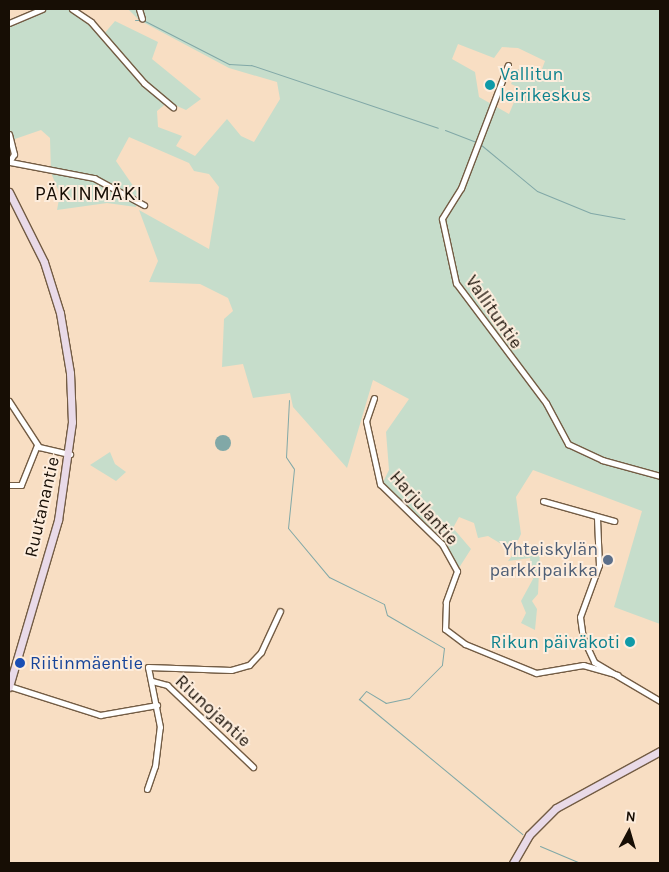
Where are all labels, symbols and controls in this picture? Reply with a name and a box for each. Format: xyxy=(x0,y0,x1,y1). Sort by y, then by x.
place label: Vallitun leirikeskus xyxy=(500,64,591,106)
marker: Vallitun leirikeskus xyxy=(484,79,496,91)
district label: PÄKINMÄKI xyxy=(34,181,144,205)
street label: Vallituntie xyxy=(461,271,527,353)
street label: Ruutanantie xyxy=(20,455,64,559)
street label: Harjulantie xyxy=(385,467,463,549)
place label: Yhteiskylän parkkipaikka xyxy=(489,539,598,582)
marker: Yhteiskylän parkkipaikka xyxy=(602,554,614,566)
place label: Rikun päiväkoti xyxy=(491,631,620,653)
marker: Rikun päiväkoti xyxy=(624,636,636,648)
place label: Riitinmäentie xyxy=(30,652,143,674)
marker: Riitinmäentie xyxy=(14,657,26,669)
street label: Riunojantie xyxy=(171,670,255,752)
north arrow xyxy=(604,807,654,857)
text: N xyxy=(625,808,636,826)

